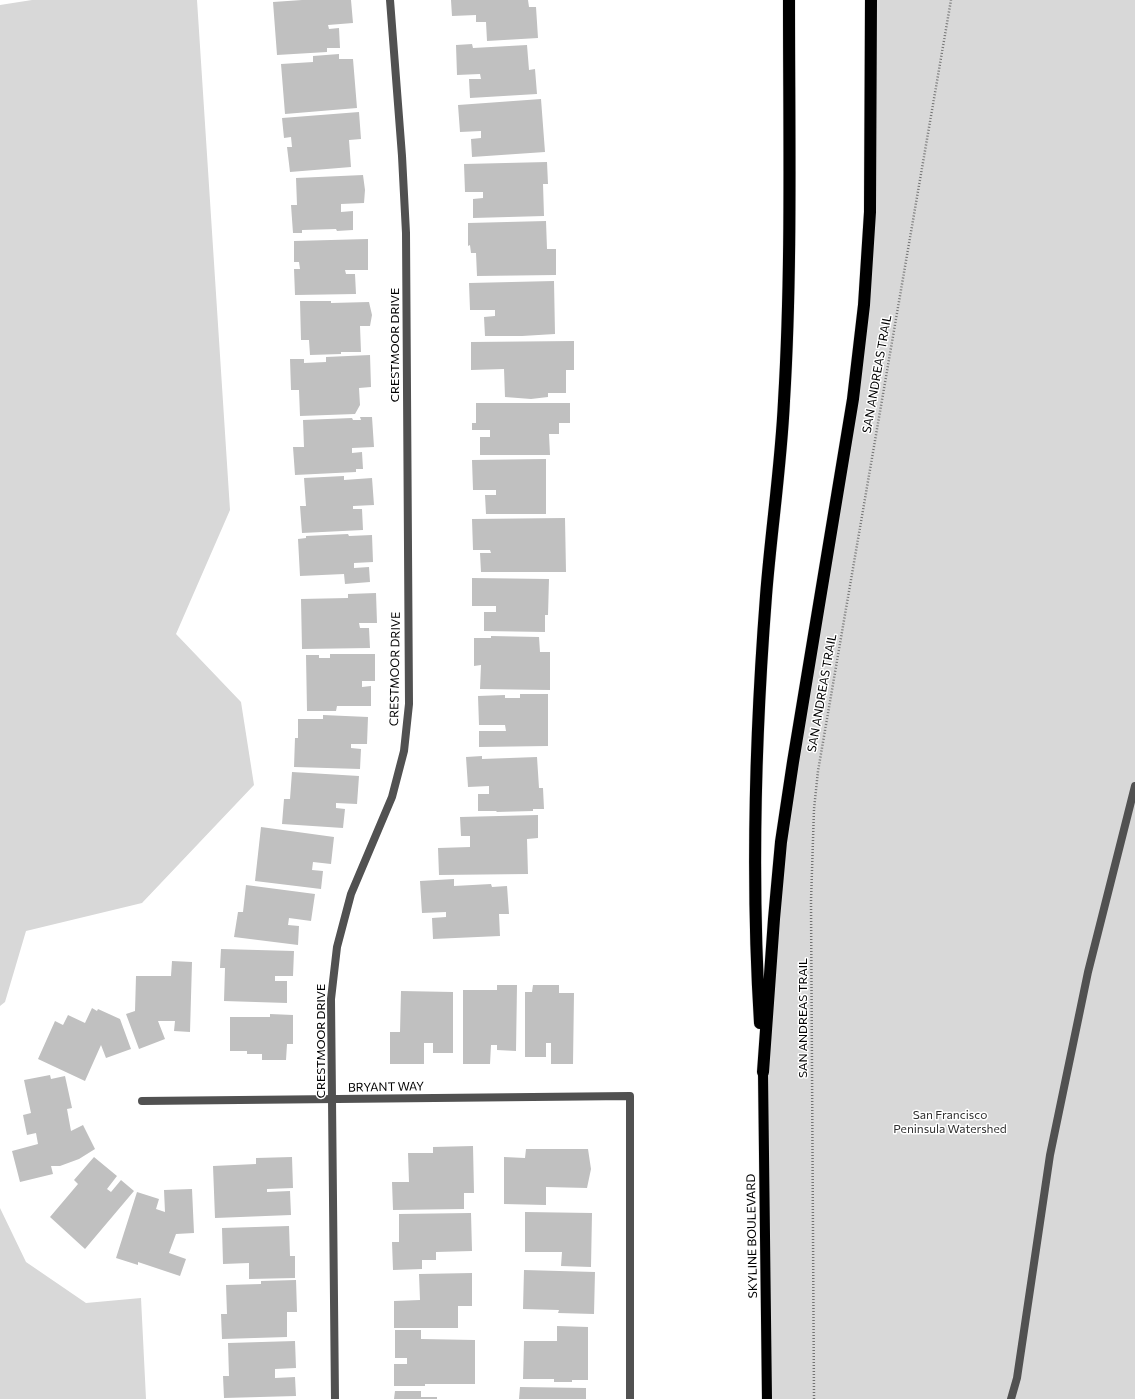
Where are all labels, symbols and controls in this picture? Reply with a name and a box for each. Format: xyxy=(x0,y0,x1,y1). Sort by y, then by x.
street label: CRESTMOOR DRIVE xyxy=(388,288,402,402)
street label: SAN ANDREAS TRAIL xyxy=(860,314,894,434)
street label: CRESTMOOR DRIVE xyxy=(387,612,403,726)
street label: SAN ANDREAS TRAIL xyxy=(805,633,839,753)
street label: SAN ANDREAS TRAIL xyxy=(796,958,810,1078)
street label: CRESTMOOR DRIVE xyxy=(314,984,328,1098)
street label: BRYANT WAY xyxy=(348,1079,424,1095)
park label: San Francisco Peninsula Watershed xyxy=(893,1108,1007,1136)
street label: SKYLINE BOULEVARD xyxy=(744,1174,760,1298)

